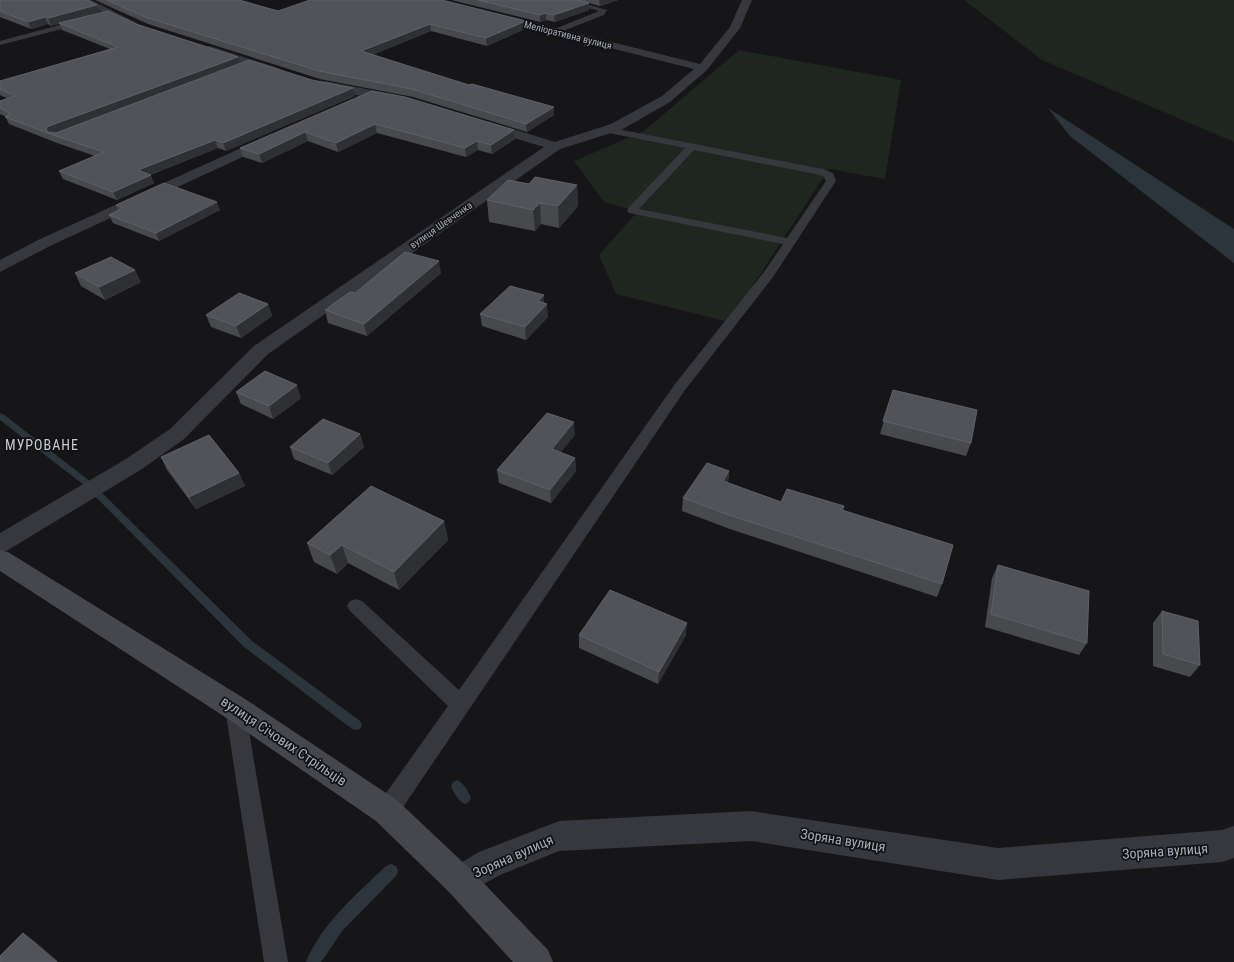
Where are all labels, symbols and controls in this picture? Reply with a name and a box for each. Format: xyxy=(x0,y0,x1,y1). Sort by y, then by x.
street label: Меліоративна вулиця xyxy=(523,19,613,51)
street label: вулиця Шевченка xyxy=(408,199,474,251)
district label: МУРОВАНЕ xyxy=(5,437,79,453)
street label: вулиця Січових Стрільців xyxy=(218,693,350,789)
street label: Зоряна вулиця xyxy=(799,825,887,855)
street label: Зоряна вулиця xyxy=(470,831,556,881)
street label: Зоряна вулиця xyxy=(1122,840,1208,862)

